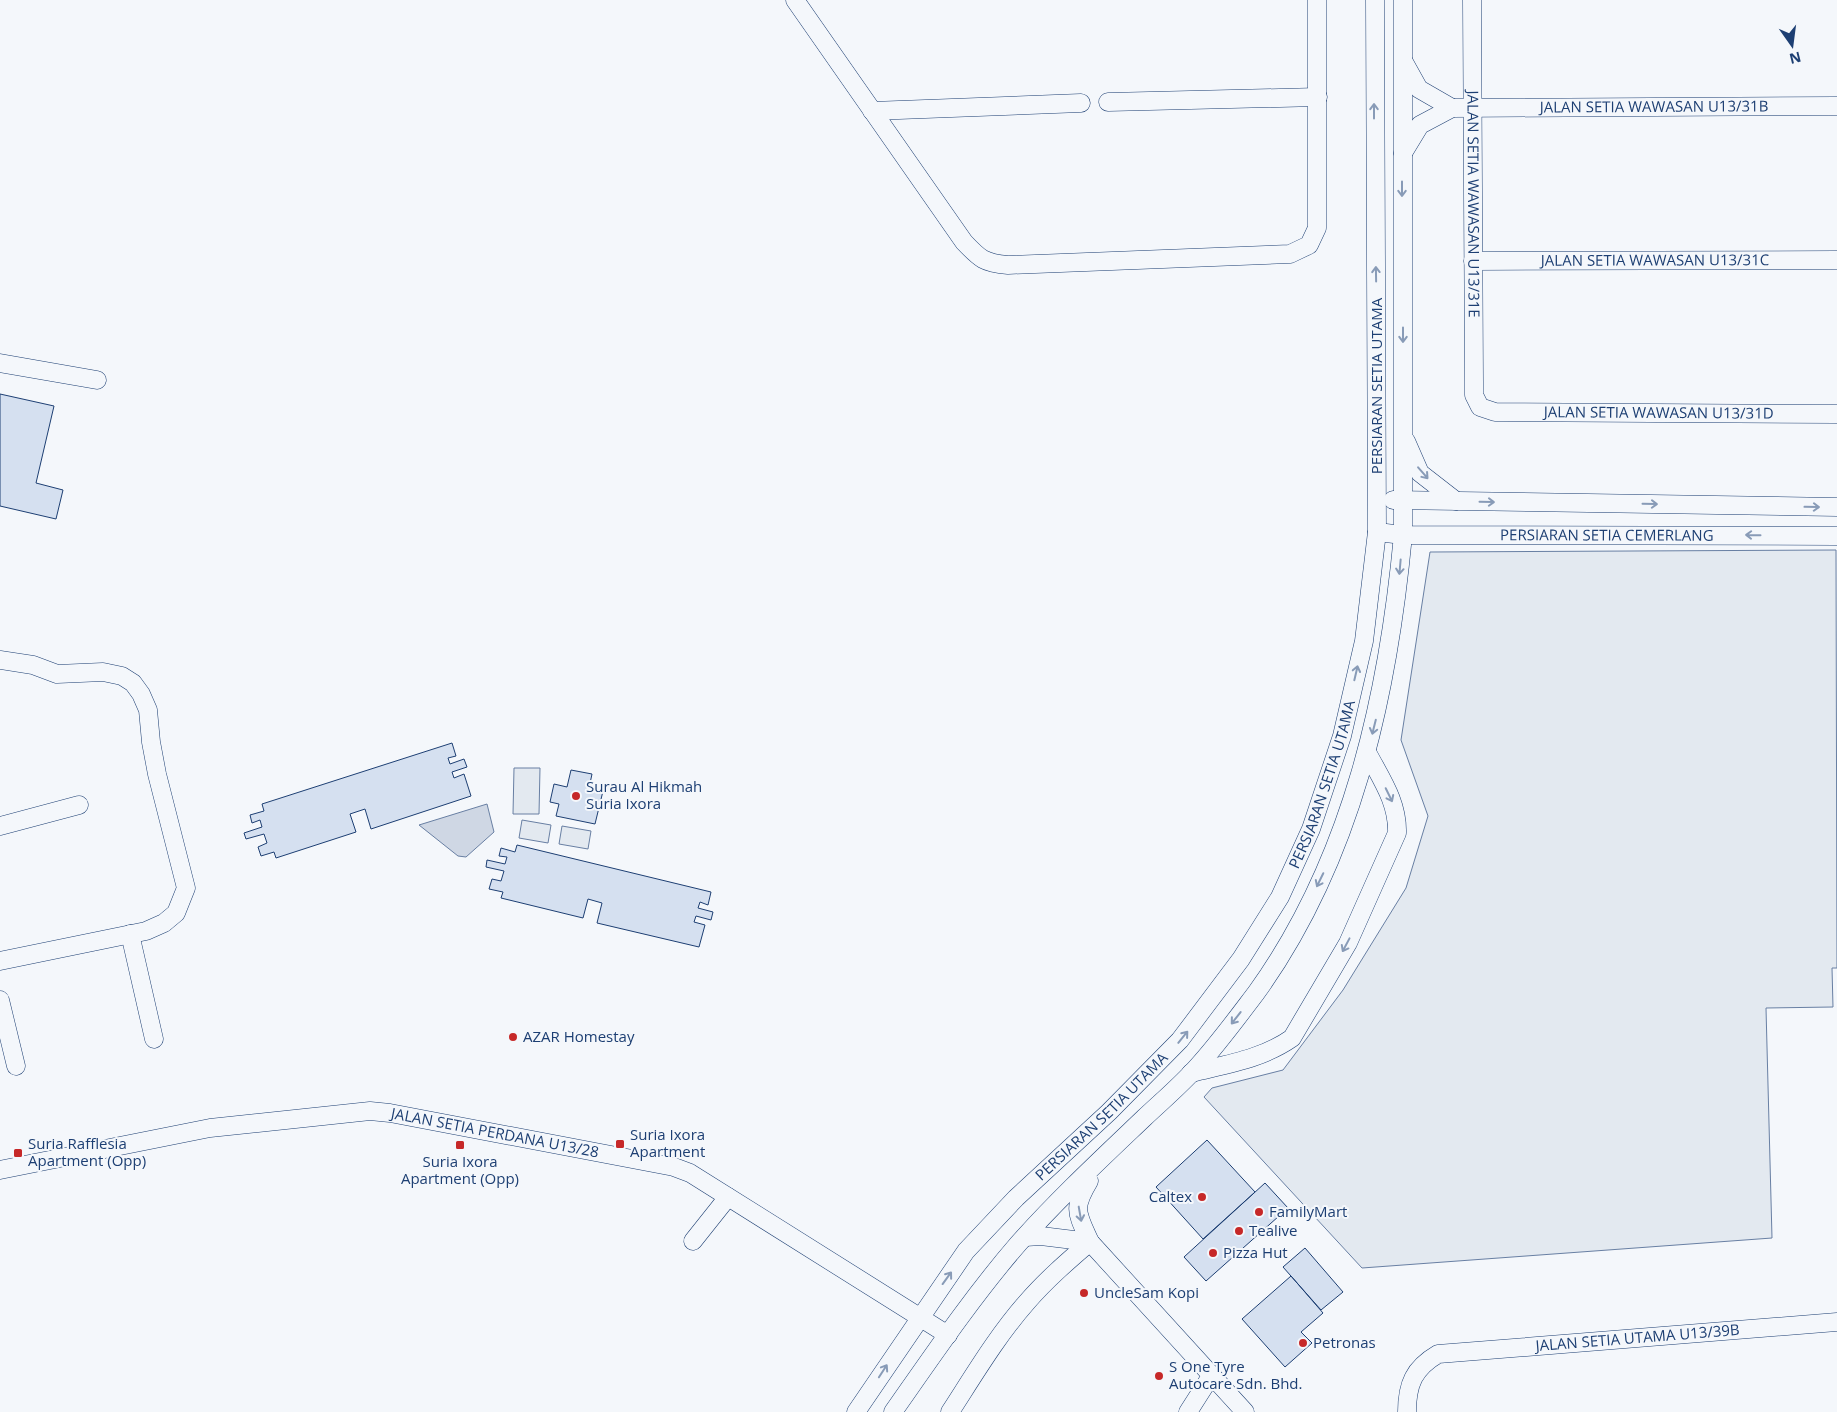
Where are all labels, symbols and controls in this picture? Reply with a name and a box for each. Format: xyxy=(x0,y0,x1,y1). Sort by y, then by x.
north arrow xyxy=(1767,20,1817,70)
text: N xyxy=(1787,48,1803,69)
street label: JALAN SETIA WAWASAN U13/31E xyxy=(1463,88,1485,318)
street label: JALAN SETIA WAWASAN U13/31B xyxy=(1538,95,1768,117)
one-way arrow xyxy=(1369,103,1379,120)
one-way arrow xyxy=(1397,180,1407,196)
street label: JALAN SETIA WAWASAN U13/31C xyxy=(1539,249,1769,270)
one-way arrow xyxy=(1371,266,1381,282)
street label: PERSIARAN SETIA UTAMA xyxy=(1366,297,1386,474)
one-way arrow xyxy=(1398,326,1408,343)
street label: JALAN SETIA WAWASAN U13/31D xyxy=(1542,401,1774,423)
one-way arrow xyxy=(1417,466,1429,479)
one-way arrow xyxy=(1479,497,1495,506)
one-way arrow xyxy=(1642,499,1658,509)
one-way arrow xyxy=(1804,502,1820,512)
street label: PERSIARAN SETIA CEMERLANG xyxy=(1500,524,1714,545)
one-way arrow xyxy=(1746,530,1762,540)
one-way arrow xyxy=(1395,558,1404,574)
one-way arrow xyxy=(1352,666,1361,682)
street label: PERSIARAN SETIA UTAMA xyxy=(1283,698,1359,871)
one-way arrow xyxy=(1368,718,1378,734)
place label: Surau Al Hikmah Suria Ixora xyxy=(586,776,702,813)
one-way arrow xyxy=(1385,787,1394,802)
marker: Surau Al Hikmah Suria Ixora xyxy=(570,790,582,802)
one-way arrow xyxy=(1314,872,1324,887)
one-way arrow xyxy=(1341,937,1351,952)
one-way arrow xyxy=(1230,1011,1241,1024)
place label: AZAR Homestay xyxy=(523,1026,635,1046)
marker: AZAR Homestay xyxy=(507,1031,519,1043)
one-way arrow xyxy=(1177,1031,1188,1044)
street label: PERSIARAN SETIA UTAMA xyxy=(1030,1047,1172,1184)
street label: JALAN SETIA PERDANA U13/28 xyxy=(388,1102,601,1162)
place label: Suria Ixora Apartment xyxy=(630,1124,705,1161)
place label: Suria Rafflesia Apartment (Opp) xyxy=(28,1133,146,1170)
marker: Suria Ixora Apartment xyxy=(614,1138,626,1150)
marker: Suria Ixora Apartment (Opp) xyxy=(454,1139,466,1151)
marker: Suria Rafflesia Apartment (Opp) xyxy=(12,1147,24,1159)
place label: Suria Ixora Apartment (Opp) xyxy=(401,1151,519,1188)
place label: Caltex xyxy=(1149,1186,1192,1206)
marker: Caltex xyxy=(1196,1191,1208,1203)
place label: FamilyMart xyxy=(1269,1201,1347,1221)
one-way arrow xyxy=(1075,1206,1085,1222)
marker: FamilyMart xyxy=(1253,1206,1265,1218)
place label: Tealive xyxy=(1249,1220,1298,1240)
marker: Tealive xyxy=(1233,1225,1245,1237)
place label: Pizza Hut xyxy=(1223,1242,1288,1262)
marker: Pizza Hut xyxy=(1207,1247,1219,1259)
one-way arrow xyxy=(942,1271,952,1285)
place label: UncleSam Kopi xyxy=(1094,1282,1199,1302)
marker: UncleSam Kopi xyxy=(1078,1287,1090,1299)
street label: JALAN SETIA UTAMA U13/39B xyxy=(1533,1319,1740,1355)
place label: Petronas xyxy=(1313,1332,1376,1352)
marker: Petronas xyxy=(1297,1337,1309,1349)
place label: S One Tyre Autocare Sdn. Bhd. xyxy=(1169,1356,1302,1393)
one-way arrow xyxy=(878,1365,888,1379)
marker: S One Tyre Autocare Sdn. Bhd. xyxy=(1153,1370,1165,1382)

